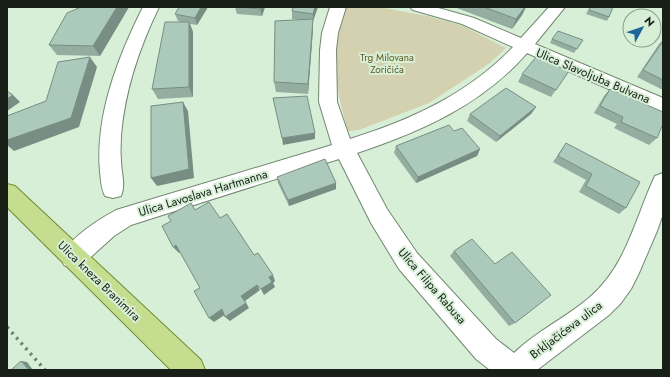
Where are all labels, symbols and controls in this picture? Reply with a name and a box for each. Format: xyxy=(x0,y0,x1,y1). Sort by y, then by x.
north arrow xyxy=(622,8,662,48)
text: N xyxy=(641,13,659,30)
street label: Ulica Slavoljuba Bulvana xyxy=(533,44,653,108)
park label: Trg Milovana Zoričića xyxy=(360,50,414,77)
street label: Ulica Lavoslava Hartmanna xyxy=(136,165,270,221)
street label: Ulica kneza Branimira xyxy=(53,237,145,326)
street label: Ulica Filipa Rabusa xyxy=(394,244,470,328)
street label: Brkljačićeva ulica xyxy=(526,297,606,363)

